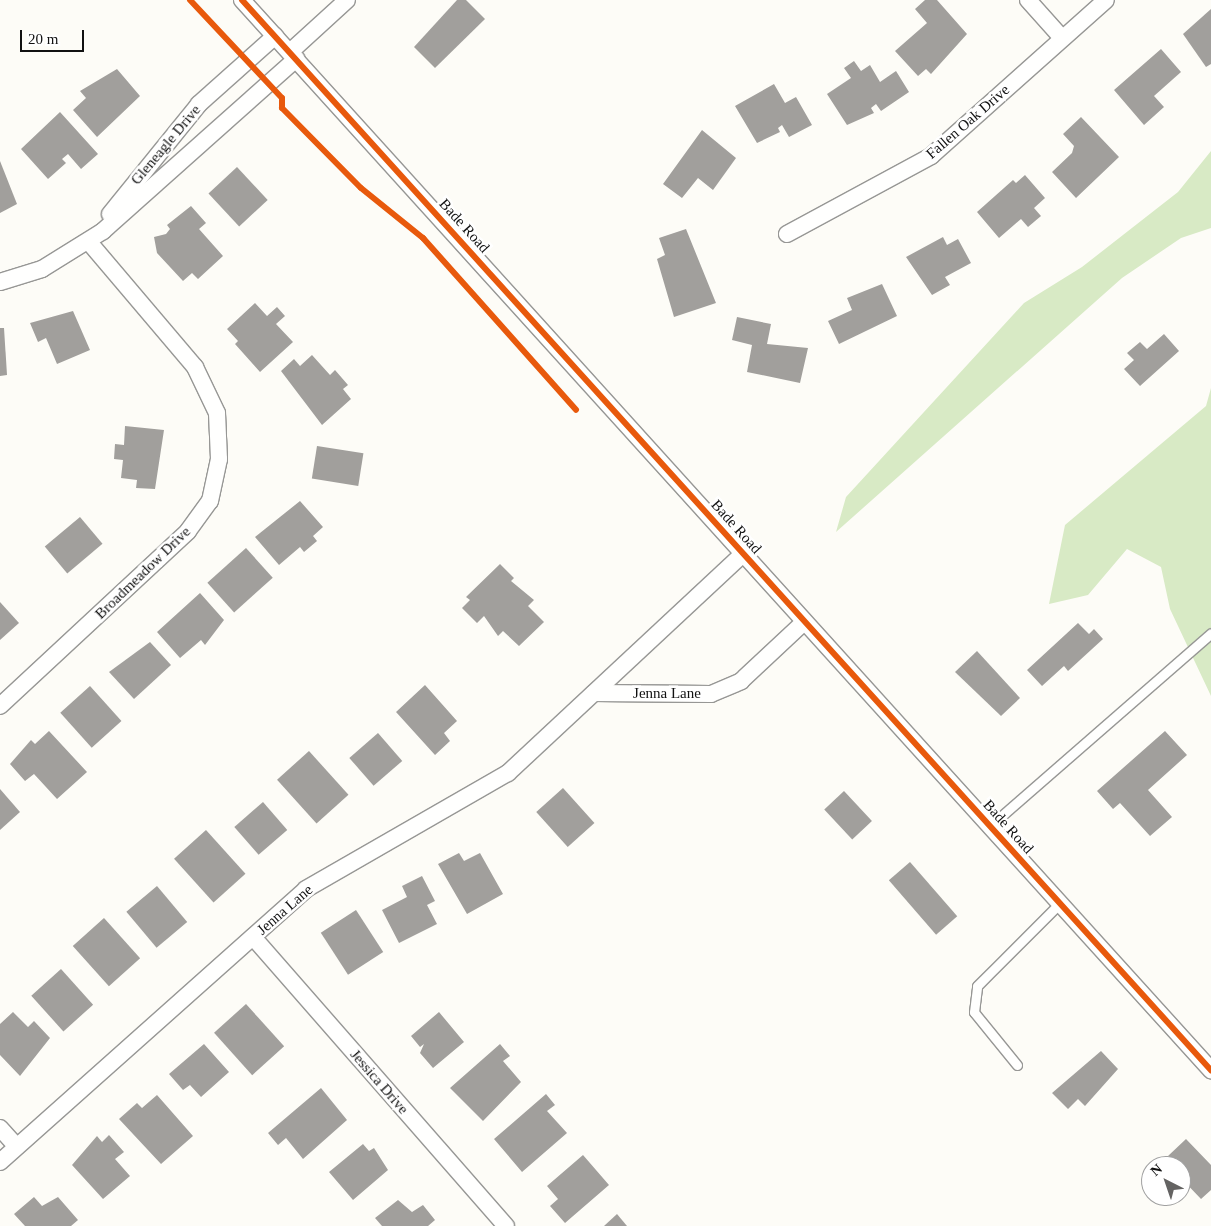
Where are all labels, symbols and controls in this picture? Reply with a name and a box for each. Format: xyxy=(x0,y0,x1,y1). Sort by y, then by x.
scale bar xyxy=(22,20,86,52)
text: 20 m xyxy=(28,31,58,47)
street label: Fallen Oak Drive xyxy=(923,81,1013,163)
street label: Gleneagle Drive xyxy=(127,101,205,189)
street label: Bade Road xyxy=(435,195,493,257)
street label: Bade Road xyxy=(707,496,765,558)
street label: Broadmeadow Drive xyxy=(92,523,194,623)
street label: Jenna Lane xyxy=(633,685,701,703)
street label: Bade Road xyxy=(979,796,1037,858)
street label: Jenna Lane xyxy=(253,881,317,939)
street label: Jessica Drive xyxy=(346,1046,412,1118)
north arrow xyxy=(1141,1156,1191,1206)
text: N xyxy=(1148,1161,1165,1179)

